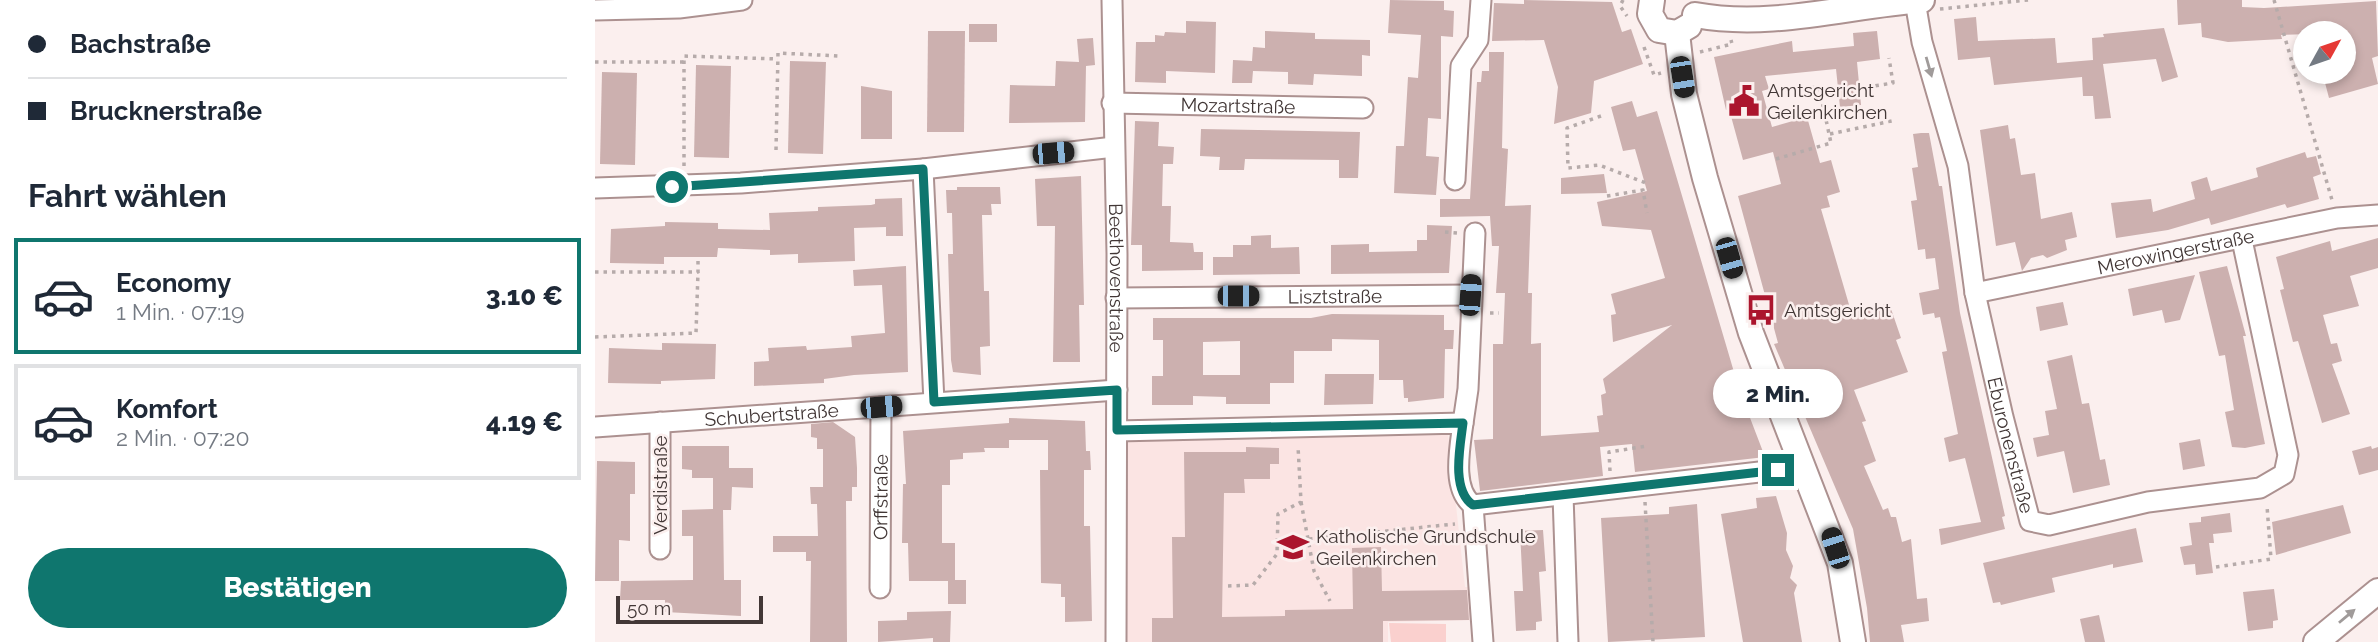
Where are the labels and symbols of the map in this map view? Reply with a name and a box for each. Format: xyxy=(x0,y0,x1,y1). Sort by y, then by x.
north arrow xyxy=(2293,21,2355,84)
car xyxy=(1669,55,1696,99)
one-way arrow xyxy=(1925,57,1935,78)
place label: Amtsgericht Geilenkirchen xyxy=(1767,79,1888,123)
public building icon: Amtsgericht Geilenkirchen xyxy=(1727,84,1761,118)
street label: Mozartstraße xyxy=(1180,93,1295,118)
car xyxy=(1032,141,1075,165)
route start xyxy=(656,171,688,203)
street label: Beethovenstraße xyxy=(1105,203,1128,353)
street label: Merowingerstraße xyxy=(2095,224,2256,278)
car xyxy=(1714,235,1745,281)
car xyxy=(1459,273,1482,317)
street label: Lisztstraße xyxy=(1288,285,1382,308)
car xyxy=(1218,286,1260,307)
bus stop icon: Amtsgericht xyxy=(1744,293,1778,327)
place label: Amtsgericht xyxy=(1784,299,1892,321)
callout: 2 Min. xyxy=(1713,368,1843,418)
street label: Eburonenstraße xyxy=(1983,375,2039,516)
car xyxy=(860,395,903,419)
street label: Schubertstraße xyxy=(704,399,839,430)
street label: Verdistraße xyxy=(649,435,671,535)
street label: Orffstraße xyxy=(869,454,892,540)
route end xyxy=(1762,454,1794,486)
place label: Katholische Grundschule Geilenkirchen xyxy=(1316,525,1536,569)
car xyxy=(1819,525,1852,571)
school or university icon: Katholische Grundschule Geilenkirchen xyxy=(1276,530,1310,564)
scale bar xyxy=(616,593,763,625)
one-way arrow xyxy=(2337,609,2355,624)

